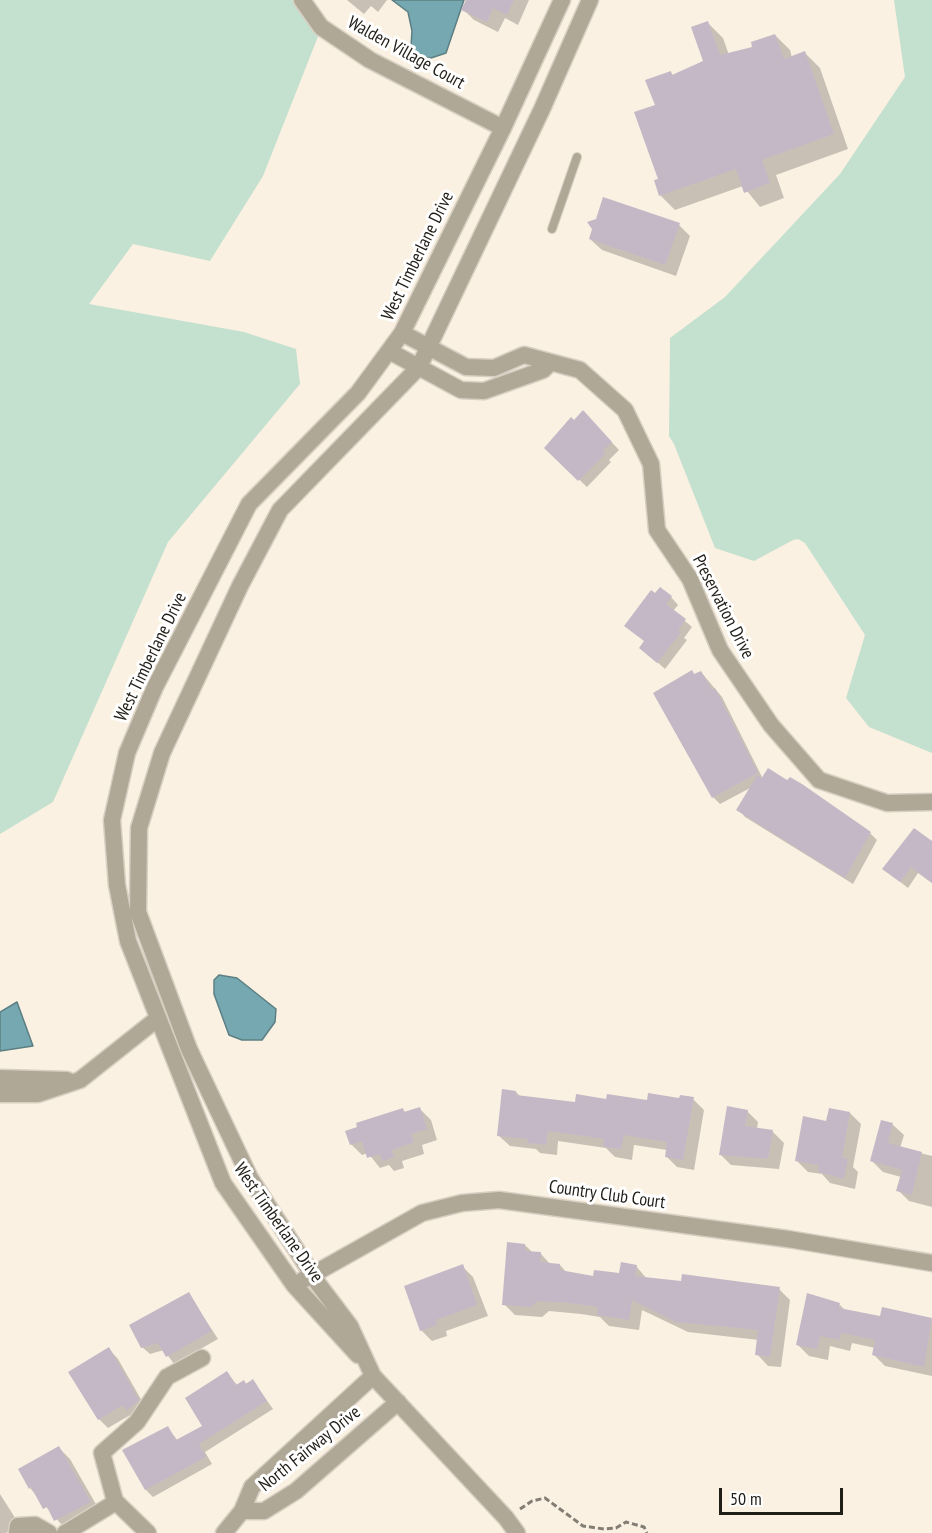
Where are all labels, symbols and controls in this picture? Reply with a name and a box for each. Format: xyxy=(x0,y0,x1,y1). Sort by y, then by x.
street label: Walden Village Court xyxy=(344,12,468,94)
street label: West Timberlane Drive xyxy=(377,188,459,324)
street label: Preservation Drive xyxy=(688,551,758,663)
street label: West Timberlane Drive xyxy=(110,589,192,725)
street label: West Timberlane Drive xyxy=(229,1159,327,1287)
street label: Country Club Court xyxy=(547,1176,667,1214)
street label: North Fairway Drive xyxy=(255,1402,365,1496)
scale bar xyxy=(722,1476,846,1514)
text: 50 m xyxy=(730,1487,762,1510)

